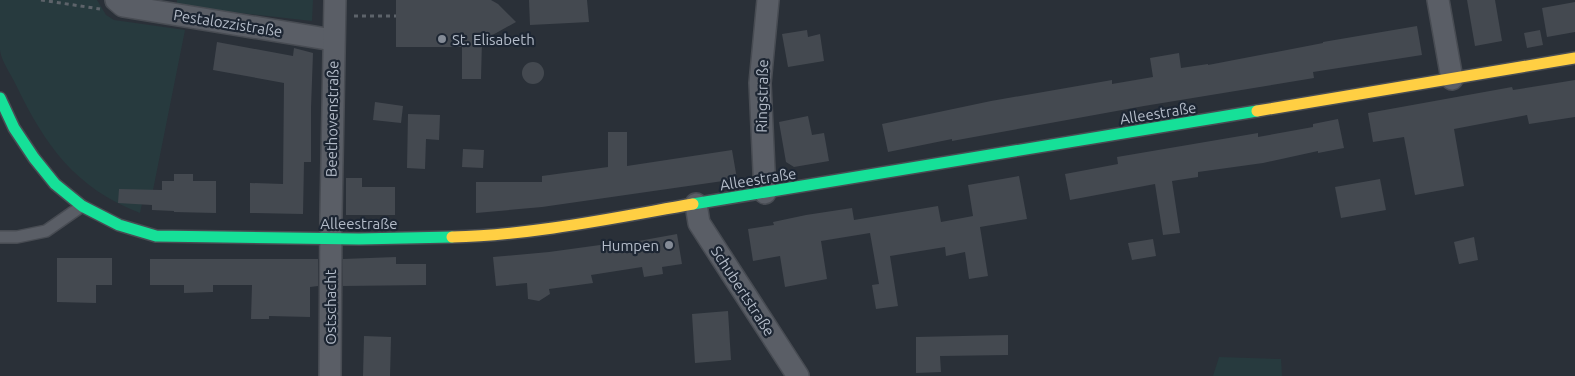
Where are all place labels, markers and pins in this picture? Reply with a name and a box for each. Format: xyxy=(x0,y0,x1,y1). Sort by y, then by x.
place label: St. Elisabeth xyxy=(452,31,535,48)
marker: St. Elisabeth xyxy=(436,33,448,45)
place label: Humpen xyxy=(601,237,659,254)
marker: Humpen xyxy=(663,239,675,251)

